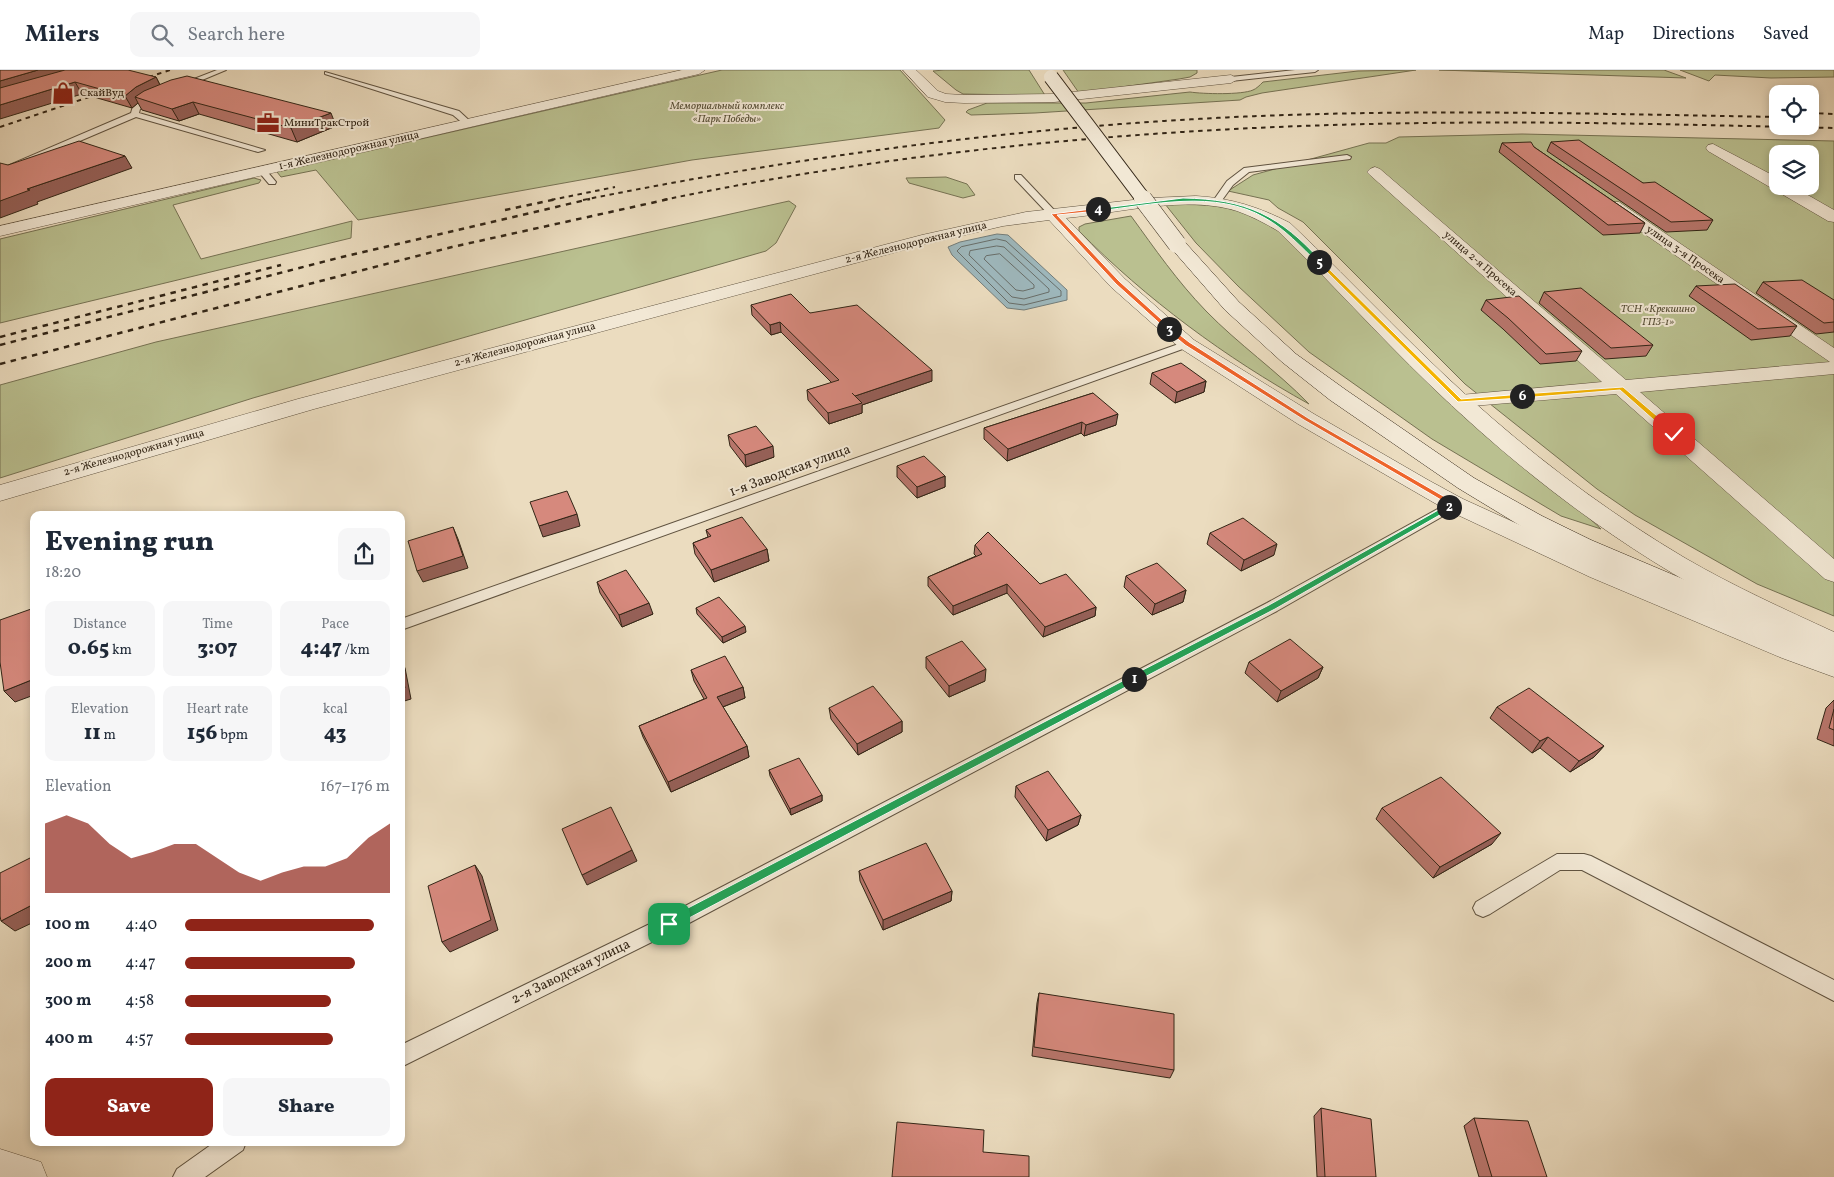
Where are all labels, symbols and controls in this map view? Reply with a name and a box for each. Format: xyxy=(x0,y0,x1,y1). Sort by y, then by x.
search box xyxy=(130,12,480,57)
text: Milers xyxy=(25,18,100,52)
icon: search xyxy=(148,21,176,49)
text: Search here xyxy=(188,22,285,48)
text: Map xyxy=(1588,22,1624,47)
text: Directions xyxy=(1652,22,1735,47)
text: Saved xyxy=(1763,22,1809,47)
shop icon: СкайВуд xyxy=(50,80,76,106)
map controls xyxy=(1769,85,1819,195)
button: locate xyxy=(1769,85,1819,135)
place label: СкайВуд xyxy=(80,86,125,101)
park label: Мемориальный комплекс «Парк Победы» xyxy=(669,99,784,127)
office icon: МиниТракСтрой xyxy=(255,110,281,136)
place label: МиниТракСтрой xyxy=(284,116,369,131)
street label: 1-я Железнодорожная улица xyxy=(277,127,421,174)
button: layers xyxy=(1769,145,1819,195)
pin: 4 xyxy=(1086,196,1110,222)
text: 4 xyxy=(1094,200,1103,219)
street label: 2-я Железнодорожная улица xyxy=(844,218,989,268)
street label: улица 3-я Просека xyxy=(1643,222,1728,288)
street label: улица 2-я Просека xyxy=(1440,228,1520,301)
pin: 5 xyxy=(1306,250,1332,274)
text: 5 xyxy=(1316,253,1323,272)
park label: ТСН «Крекшино ГПЗ-1» xyxy=(1621,302,1695,330)
pin: 3 xyxy=(1156,316,1182,342)
street label: 2-я Железнодорожная улица xyxy=(453,319,598,371)
text: 3 xyxy=(1166,320,1173,339)
pin: 6 xyxy=(1510,384,1534,408)
text: 6 xyxy=(1519,387,1526,406)
pin xyxy=(1653,413,1695,455)
icon: check xyxy=(1660,420,1688,448)
street label: 2-я Железнодорожная улица xyxy=(62,426,207,480)
street label: 1-я Заводская улица xyxy=(727,440,853,502)
pin: 2 xyxy=(1436,494,1462,520)
text: 2 xyxy=(1446,498,1453,517)
text: Evening run xyxy=(45,523,214,562)
button: share xyxy=(338,528,390,580)
text: 18:20 xyxy=(45,562,81,584)
text: Distance xyxy=(73,615,127,634)
text: Time xyxy=(202,615,233,634)
text: Pace xyxy=(321,615,349,634)
text: 0.65 xyxy=(68,634,109,663)
text: 3:07 xyxy=(197,634,238,663)
text: 4:47 xyxy=(300,634,342,663)
text: km xyxy=(109,641,132,660)
text: /km xyxy=(342,641,370,660)
pin: 1 xyxy=(1122,666,1146,692)
text: 1 xyxy=(1132,670,1137,689)
text: Elevation xyxy=(71,700,129,719)
text: Heart rate xyxy=(187,700,248,719)
text: kcal xyxy=(323,700,348,719)
text: 11 xyxy=(84,719,101,748)
text: 156 xyxy=(187,719,217,748)
text: 43 xyxy=(324,719,347,748)
text: m xyxy=(101,726,116,745)
text: bpm xyxy=(217,726,248,745)
text: Elevation xyxy=(45,776,112,798)
text: 167–176 m xyxy=(320,776,390,798)
pin xyxy=(648,903,690,945)
icon: arrive xyxy=(655,910,683,938)
text: 100 m xyxy=(45,914,90,936)
text: 4:40 xyxy=(125,914,157,936)
street label: 2-я Заводская улица xyxy=(508,935,634,1009)
text: 200 m xyxy=(45,952,92,974)
text: 4:47 xyxy=(125,952,156,974)
text: 300 m xyxy=(45,990,91,1012)
text: 4:58 xyxy=(125,990,154,1012)
text: 400 m xyxy=(45,1028,93,1050)
text: 4:57 xyxy=(125,1028,154,1050)
button: Save xyxy=(45,1078,213,1136)
button: Share xyxy=(223,1078,390,1136)

